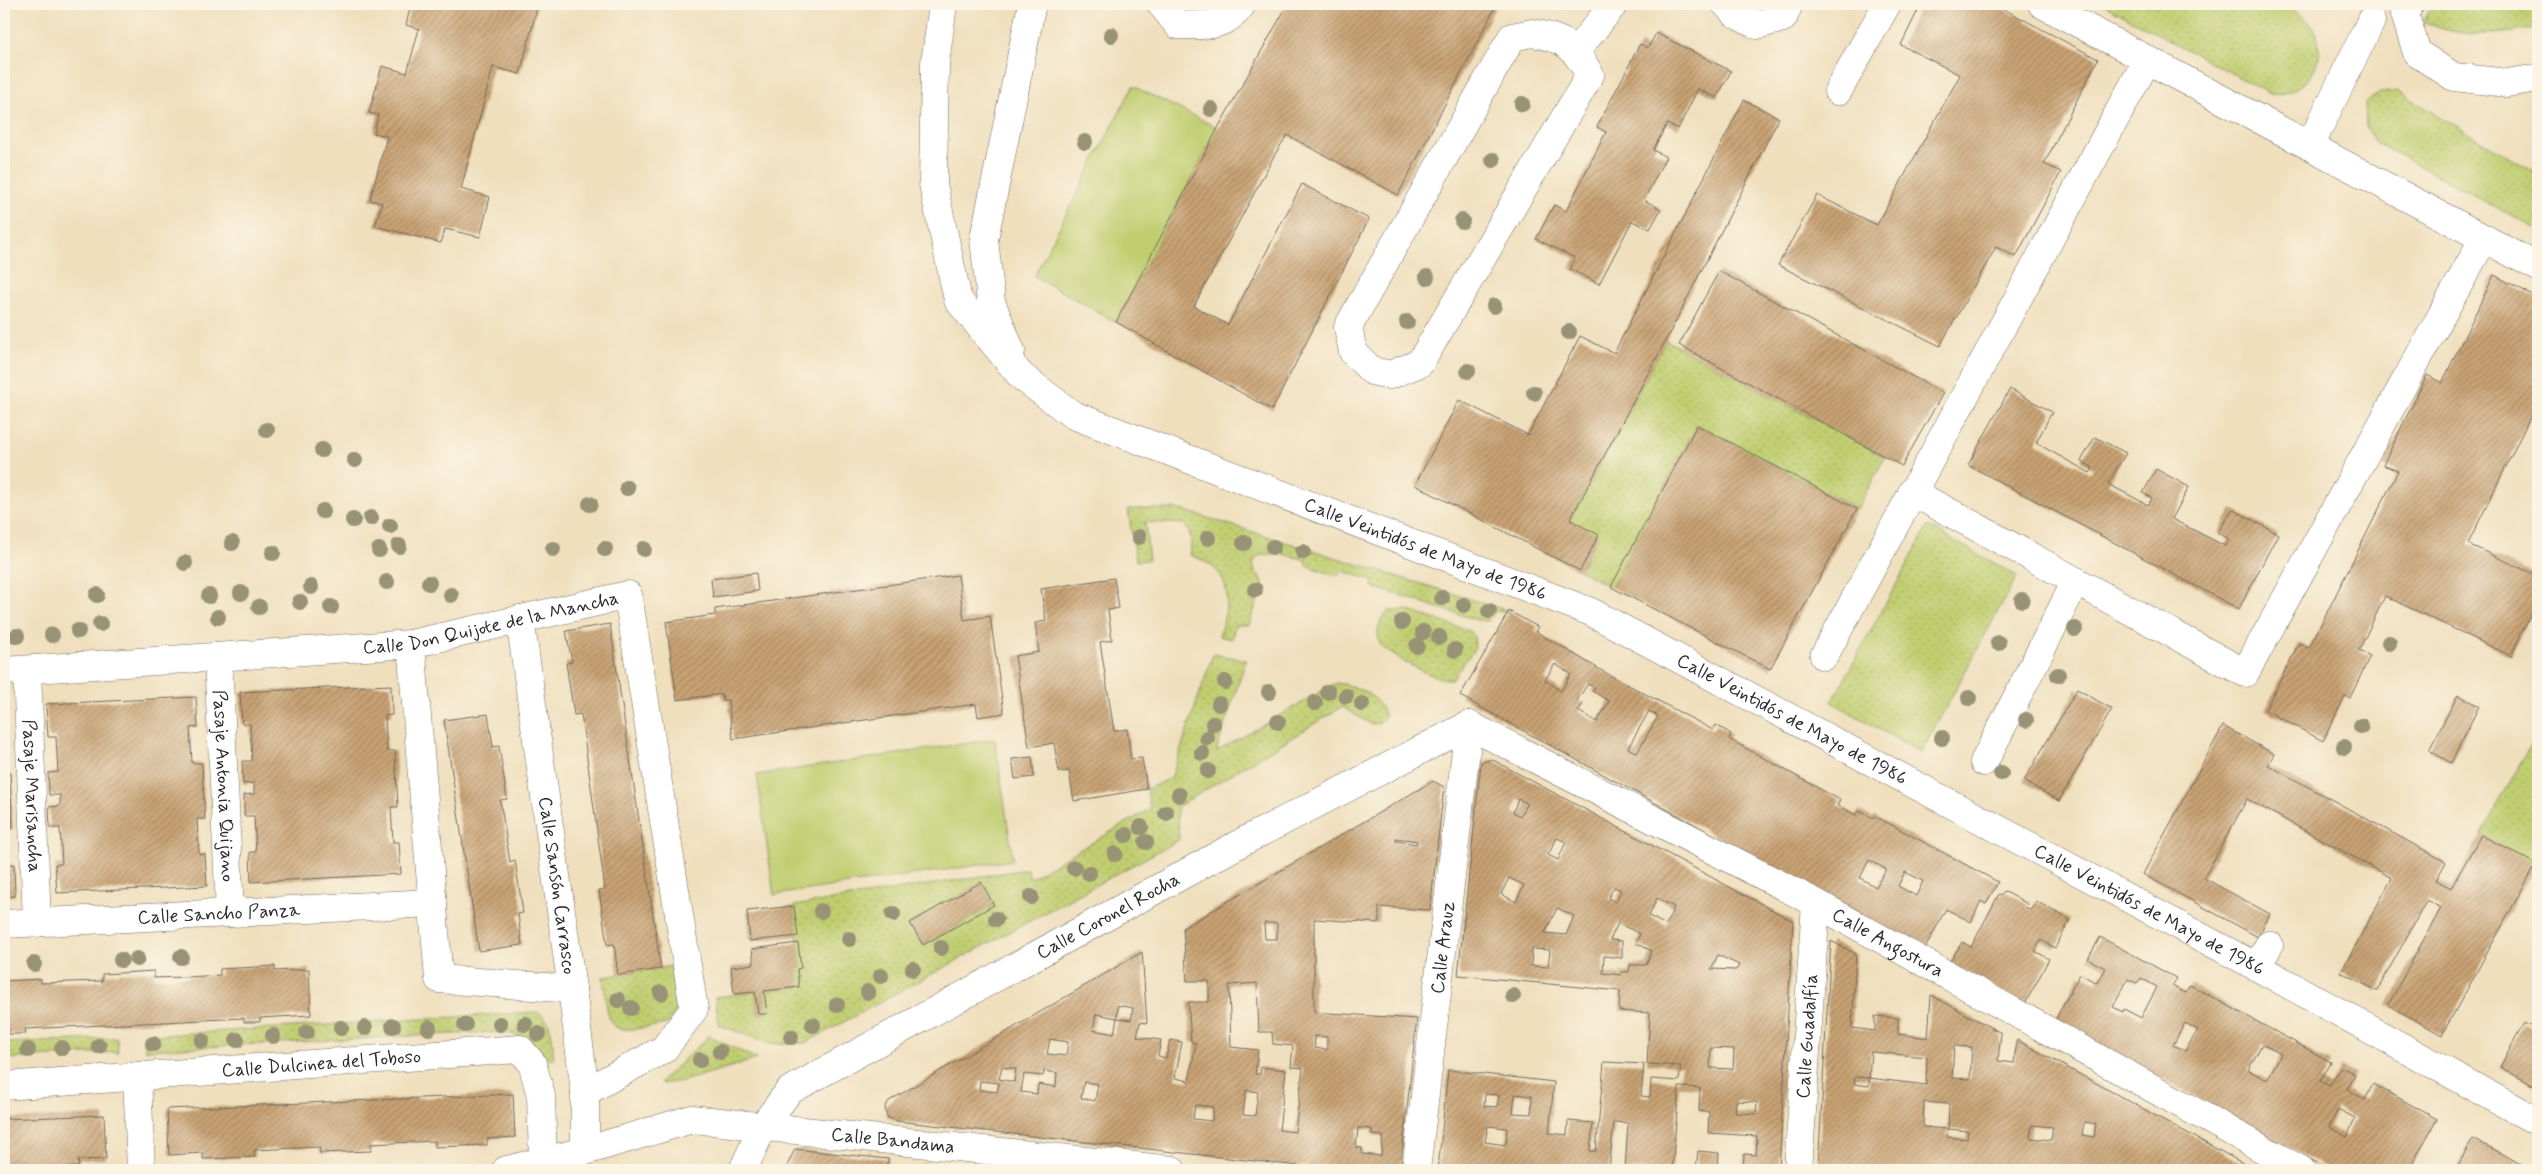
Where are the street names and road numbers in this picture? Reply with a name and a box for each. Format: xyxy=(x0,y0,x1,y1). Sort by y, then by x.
street label: Calle Veintidós de Mayo de 1986 xyxy=(1300,492,1550,607)
street label: Calle Don Quijote de la Mancha xyxy=(362,585,621,660)
street label: Calle Veintidós de Mayo de 1986 xyxy=(1672,647,1912,791)
street label: Pasaje Antonia Quijano xyxy=(207,689,241,882)
street label: Pasaje Marisancha xyxy=(16,719,47,873)
street label: Calle Sansón Carrasco xyxy=(533,795,582,976)
street label: Calle Veintidós de Mayo de 1986 xyxy=(2030,838,2269,981)
street label: Calle Coronel Rocha xyxy=(1032,866,1184,965)
street label: Calle Sancho Panza xyxy=(137,897,301,930)
street label: Calle Arauz xyxy=(1425,900,1460,995)
street label: Calle Angostura xyxy=(1828,902,1948,983)
street label: Calle Guadalfía xyxy=(1790,973,1824,1100)
street label: Calle Dulcinea del Toboso xyxy=(221,1044,422,1083)
street label: Calle Bandama xyxy=(830,1121,956,1159)

